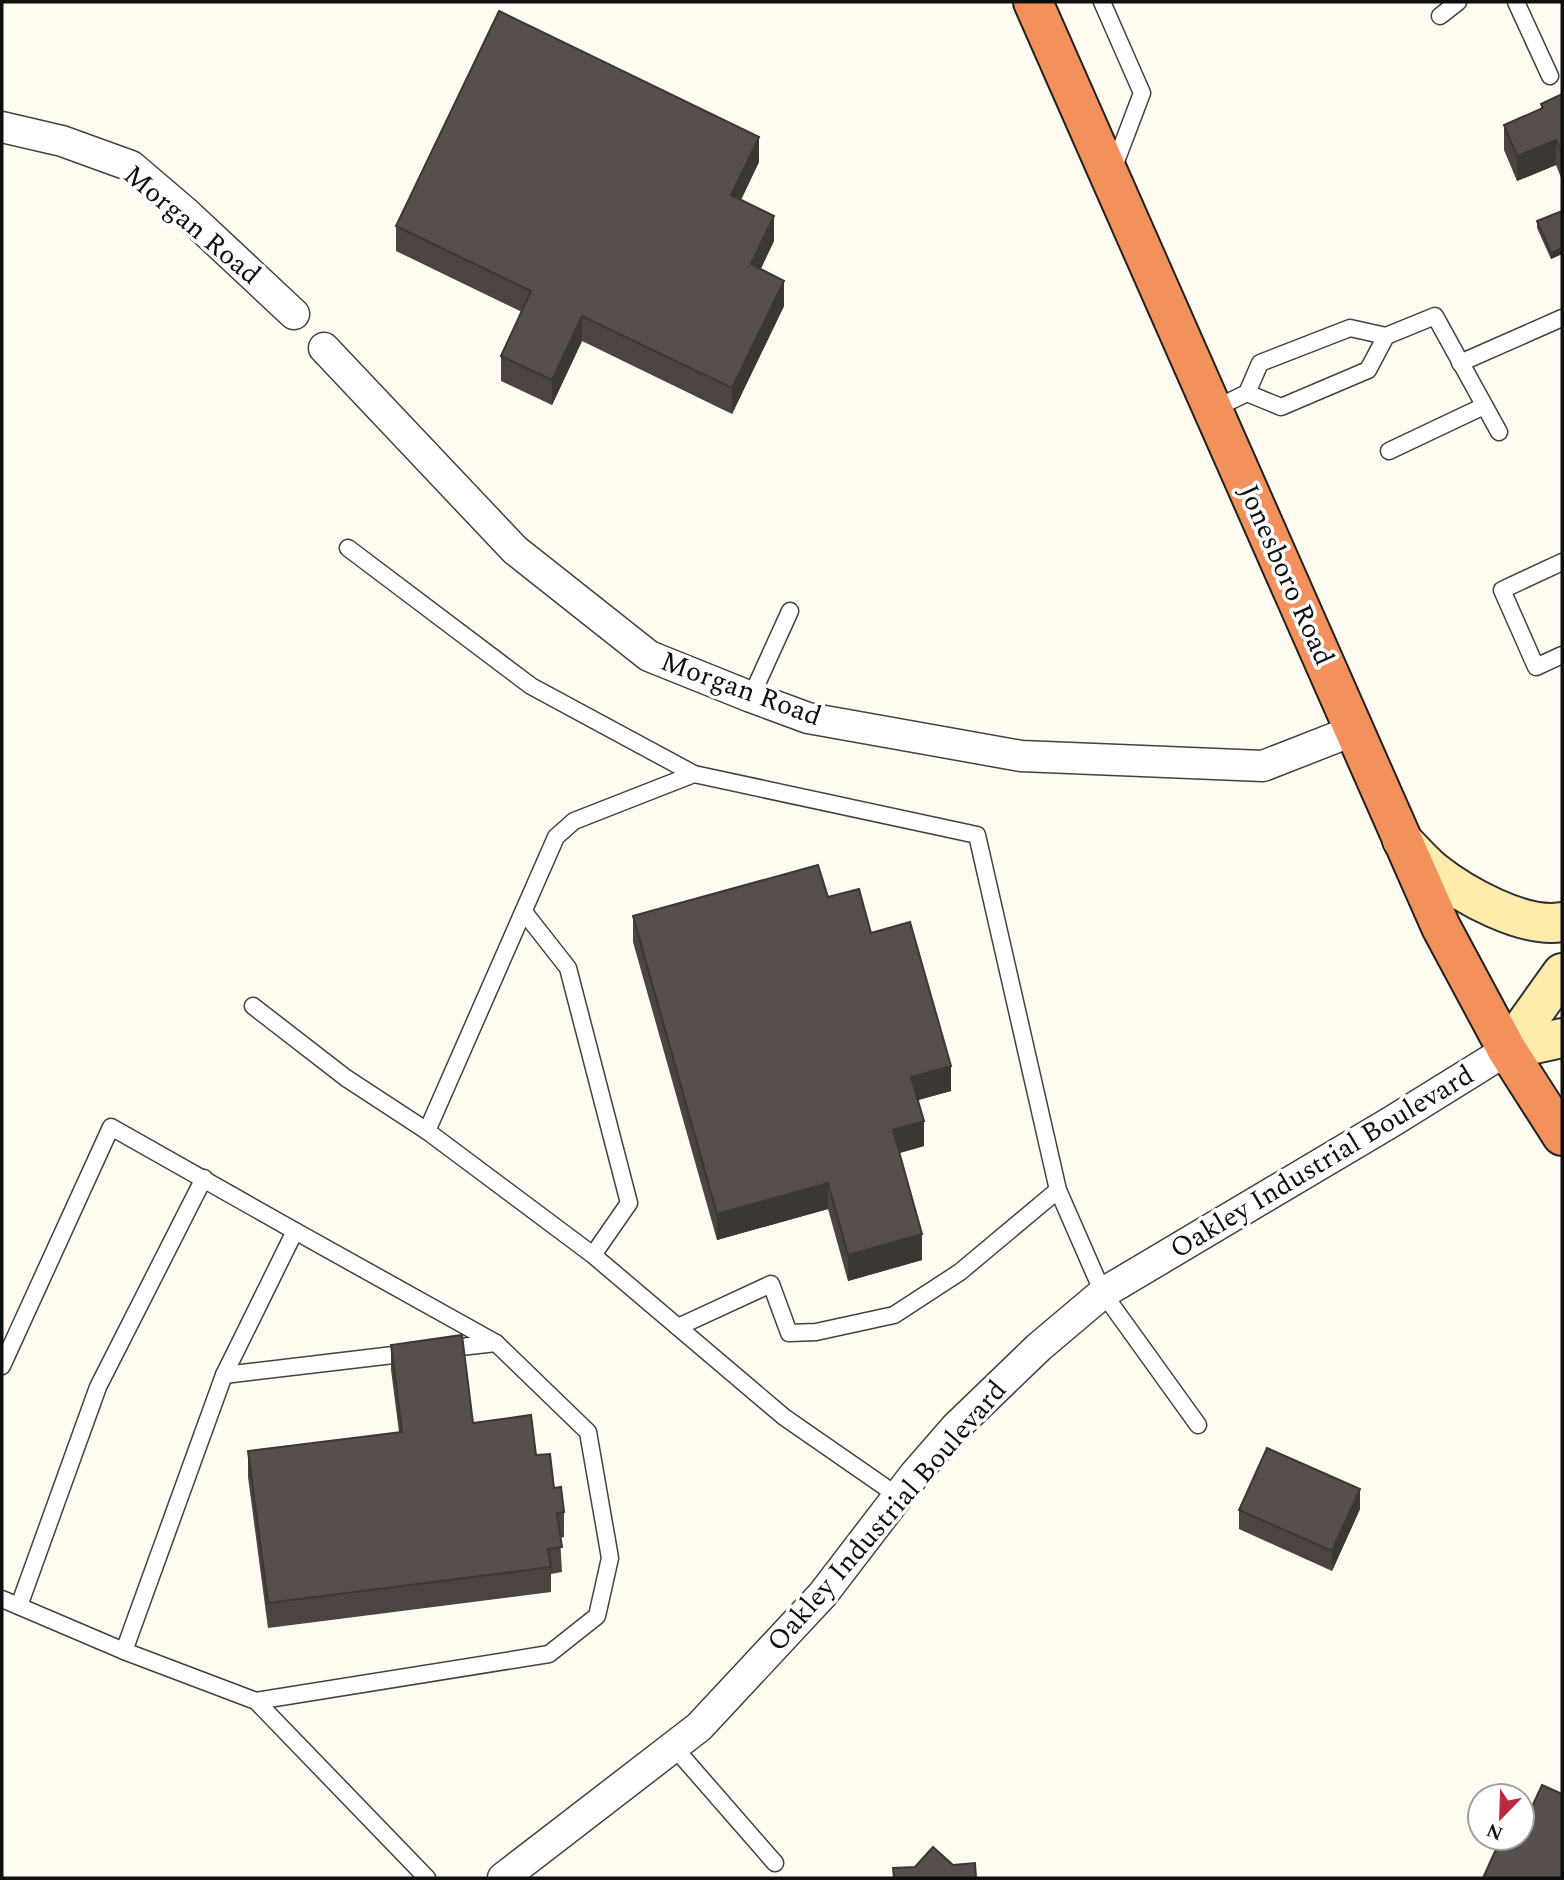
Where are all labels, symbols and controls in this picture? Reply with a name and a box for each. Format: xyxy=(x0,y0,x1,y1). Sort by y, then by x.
street label: Morgan Road xyxy=(114,154,270,296)
street label: Jonesboro Road xyxy=(1227,477,1345,673)
street label: Morgan Road xyxy=(655,640,827,738)
street label: Oakley Industrial Boulevard xyxy=(1162,1054,1482,1270)
street label: Oakley Industrial Boulevard xyxy=(757,1371,1017,1661)
north arrow xyxy=(1466,1782,1536,1852)
text: N xyxy=(1482,1815,1508,1848)

